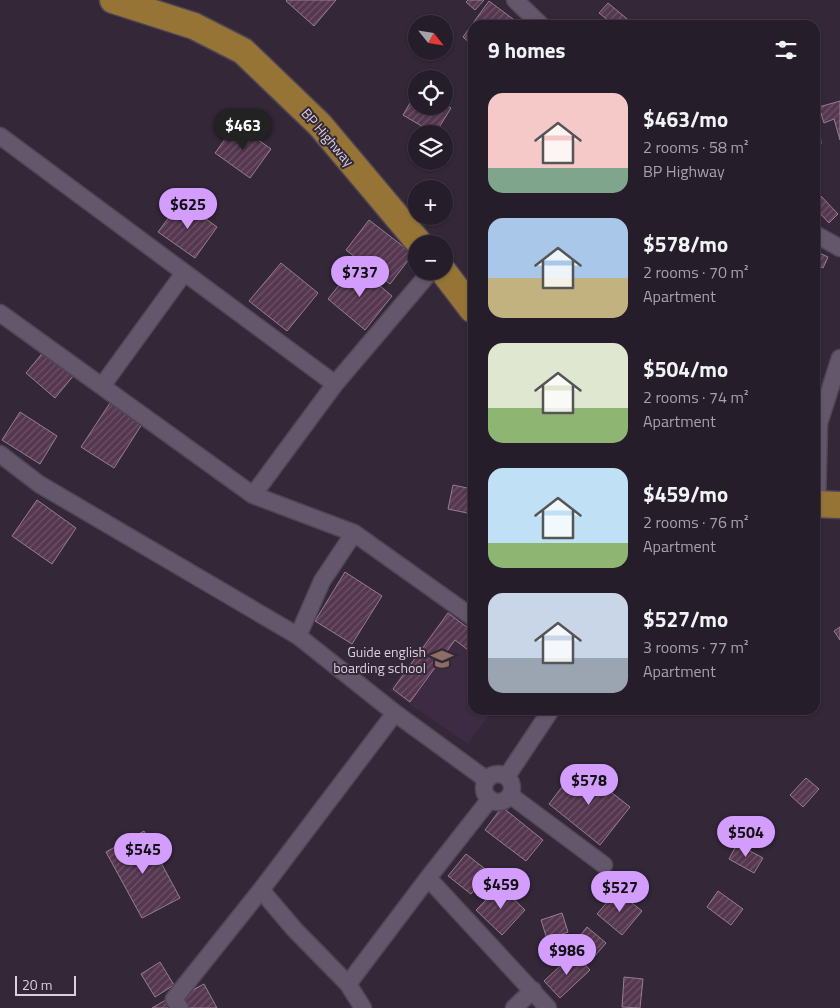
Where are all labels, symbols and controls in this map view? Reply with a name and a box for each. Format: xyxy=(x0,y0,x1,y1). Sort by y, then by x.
north arrow xyxy=(408,15,452,60)
map controls xyxy=(408,15,453,280)
text: 9 homes xyxy=(488,34,565,66)
icon: filters xyxy=(772,36,800,64)
button: locate xyxy=(408,70,453,115)
street label: BP Highway xyxy=(297,103,360,171)
text: $463/mo xyxy=(643,103,728,135)
pin: $463 xyxy=(213,108,273,151)
text: $463 xyxy=(225,113,261,137)
icon: home xyxy=(528,113,588,173)
button: layers xyxy=(408,125,453,170)
text: 2 rooms · 58 m² xyxy=(643,135,748,159)
text: BP Highway xyxy=(643,159,725,183)
button: + xyxy=(408,180,453,225)
pin: $625 xyxy=(158,188,218,230)
text: $625 xyxy=(170,192,206,216)
text: $578/mo xyxy=(643,228,728,260)
button: − xyxy=(408,235,453,280)
icon: home xyxy=(528,238,588,298)
pin: $737 xyxy=(330,256,390,298)
text: $737 xyxy=(342,260,378,284)
text: 2 rooms · 70 m² xyxy=(643,260,748,284)
text: Apartment xyxy=(643,284,716,308)
text: $504/mo xyxy=(643,353,728,385)
icon: home xyxy=(528,363,588,423)
text: 2 rooms · 74 m² xyxy=(643,385,748,409)
text: Apartment xyxy=(643,409,716,433)
text: $459/mo xyxy=(643,478,728,510)
icon: home xyxy=(528,488,588,548)
text: 2 rooms · 76 m² xyxy=(643,510,748,534)
text: Apartment xyxy=(643,534,716,558)
text: $527/mo xyxy=(643,603,728,635)
icon: home xyxy=(528,613,588,673)
text: 3 rooms · 77 m² xyxy=(643,635,748,659)
place label: Guide english boarding school xyxy=(333,641,426,678)
school or university icon: Guide english boarding school xyxy=(429,646,455,672)
text: Apartment xyxy=(643,659,716,683)
pin: $578 xyxy=(559,764,619,806)
text: $578 xyxy=(571,768,607,792)
pin: $504 xyxy=(716,816,776,858)
text: $504 xyxy=(728,820,764,844)
pin: $545 xyxy=(113,832,173,875)
text: $545 xyxy=(125,837,161,861)
pin: $459 xyxy=(471,868,531,910)
pin: $527 xyxy=(590,870,650,913)
text: $459 xyxy=(483,872,519,896)
text: $527 xyxy=(602,875,638,899)
pin: $986 xyxy=(537,934,597,976)
text: $986 xyxy=(549,938,585,962)
scale bar xyxy=(15,973,76,996)
text: 20 m xyxy=(22,974,52,995)

